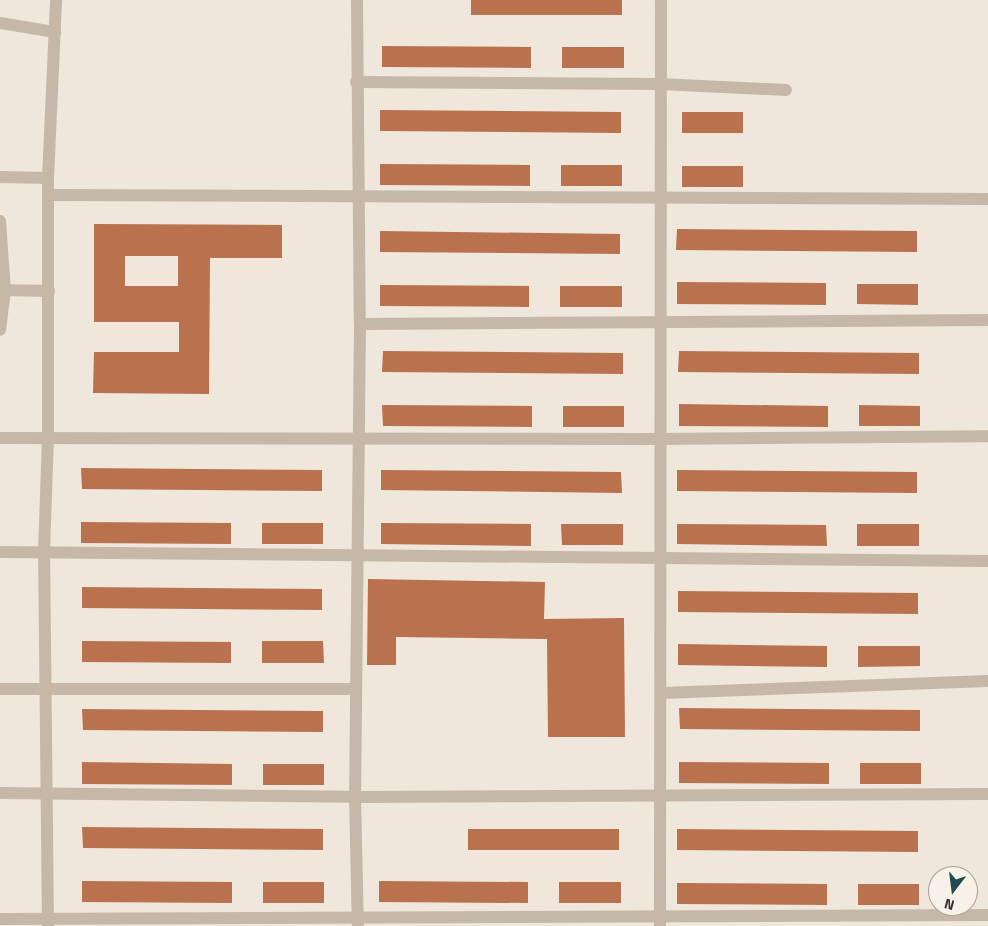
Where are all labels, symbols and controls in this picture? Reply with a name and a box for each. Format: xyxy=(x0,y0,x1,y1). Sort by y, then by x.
north arrow xyxy=(928,866,978,916)
text: N xyxy=(942,894,957,916)

